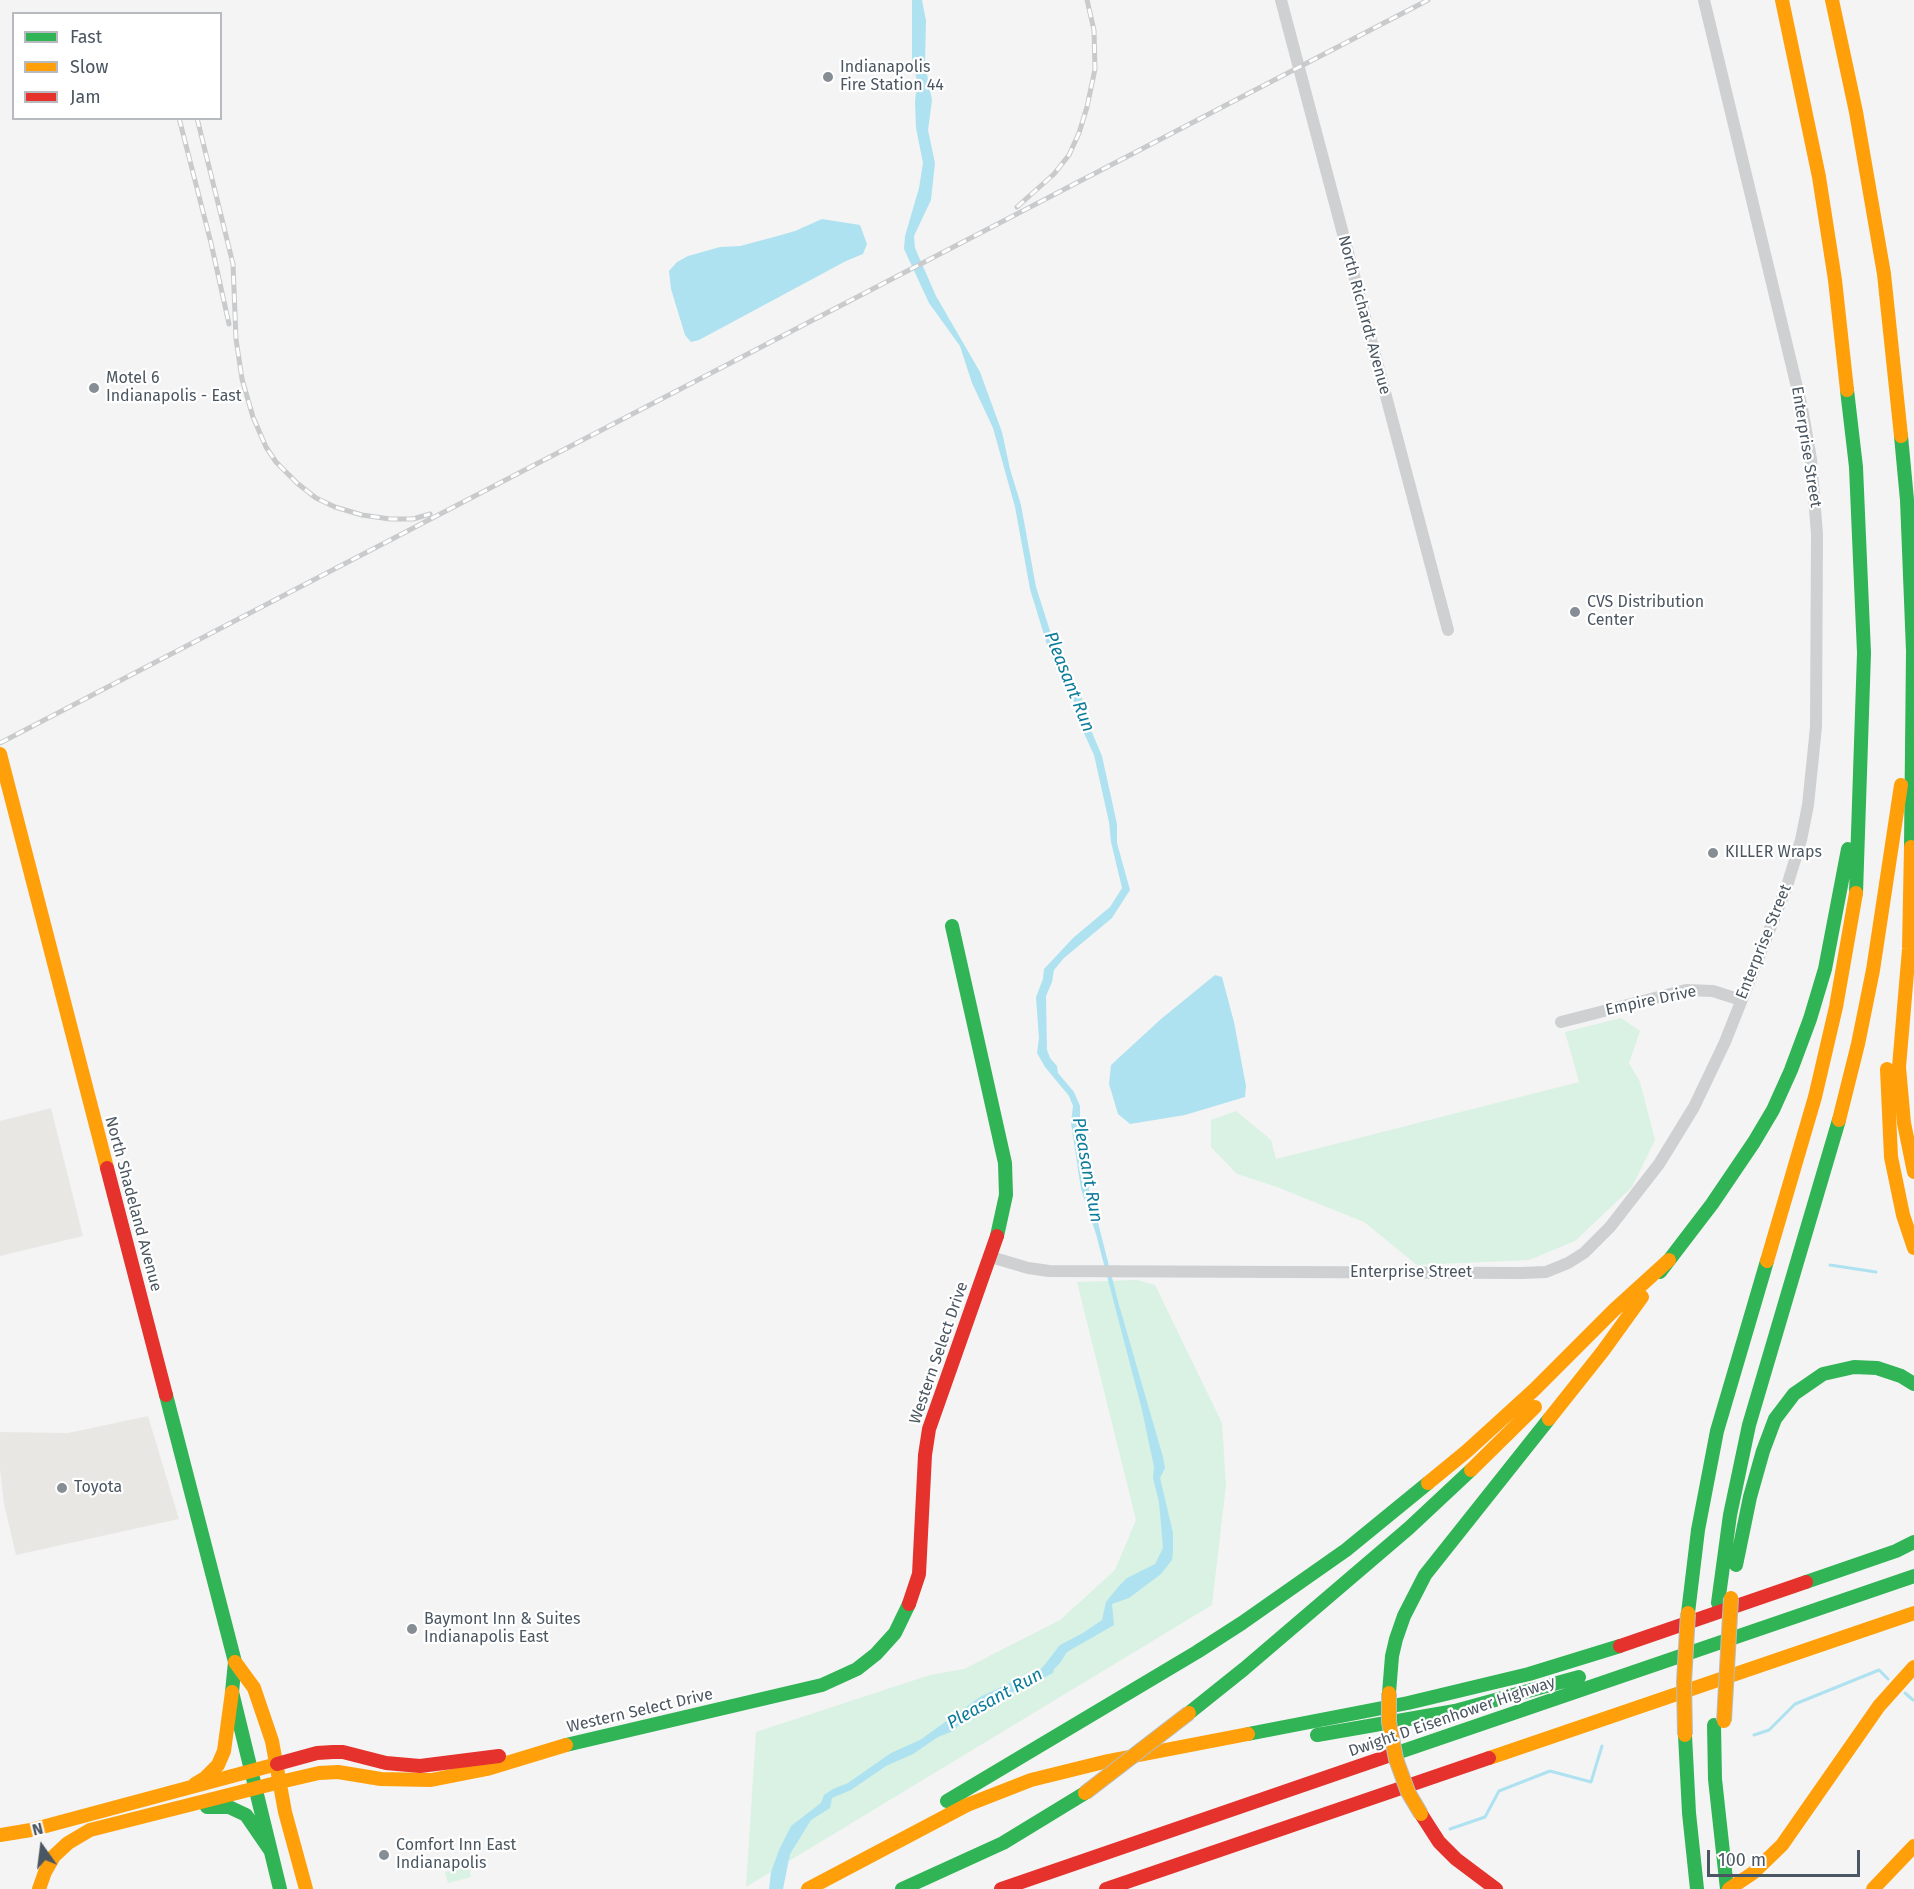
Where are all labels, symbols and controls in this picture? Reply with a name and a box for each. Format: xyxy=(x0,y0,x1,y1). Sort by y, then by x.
legend xyxy=(12,12,222,120)
text: Fast xyxy=(70,26,102,48)
text: Slow xyxy=(70,56,108,78)
place label: Indianapolis Fire Station 44 xyxy=(840,58,944,96)
marker: Indianapolis Fire Station 44 xyxy=(821,70,835,84)
text: Jam xyxy=(70,86,101,108)
street label: North Richardt Avenue xyxy=(1333,233,1395,397)
place label: Motel 6 Indianapolis - East xyxy=(106,369,242,407)
marker: Motel 6 Indianapolis - East xyxy=(87,381,101,395)
street label: Enterprise Street xyxy=(1787,385,1825,509)
place label: CVS Distribution Center xyxy=(1587,593,1704,631)
marker: CVS Distribution Center xyxy=(1568,605,1582,619)
water label: Pleasant Run xyxy=(1039,629,1099,735)
place label: KILLER Wraps xyxy=(1725,843,1822,863)
marker: KILLER Wraps xyxy=(1706,846,1720,860)
street label: Enterprise Street xyxy=(1732,882,1796,1002)
street label: Empire Drive xyxy=(1604,982,1698,1020)
street label: North Shadeland Avenue xyxy=(100,1114,166,1294)
water label: Pleasant Run xyxy=(1067,1116,1107,1224)
street label: Enterprise Street xyxy=(1350,1263,1472,1283)
street label: Western Select Drive xyxy=(906,1279,972,1427)
place label: Toyota xyxy=(74,1478,122,1498)
marker: Toyota xyxy=(55,1481,69,1495)
place label: Baymont Inn & Suites Indianapolis East xyxy=(424,1610,580,1648)
marker: Baymont Inn & Suites Indianapolis East xyxy=(405,1622,419,1636)
water label: Pleasant Run xyxy=(943,1664,1047,1734)
street label: Dwight D Eisenhower Highway xyxy=(1346,1673,1558,1761)
street label: Western Select Drive xyxy=(565,1685,715,1737)
north arrow xyxy=(12,1817,72,1877)
text: N xyxy=(30,1819,45,1840)
place label: Comfort Inn East Indianapolis xyxy=(396,1836,516,1874)
scale bar xyxy=(1710,1838,1863,1876)
marker: Comfort Inn East Indianapolis xyxy=(377,1848,391,1862)
text: 100 m xyxy=(1718,1849,1766,1871)

